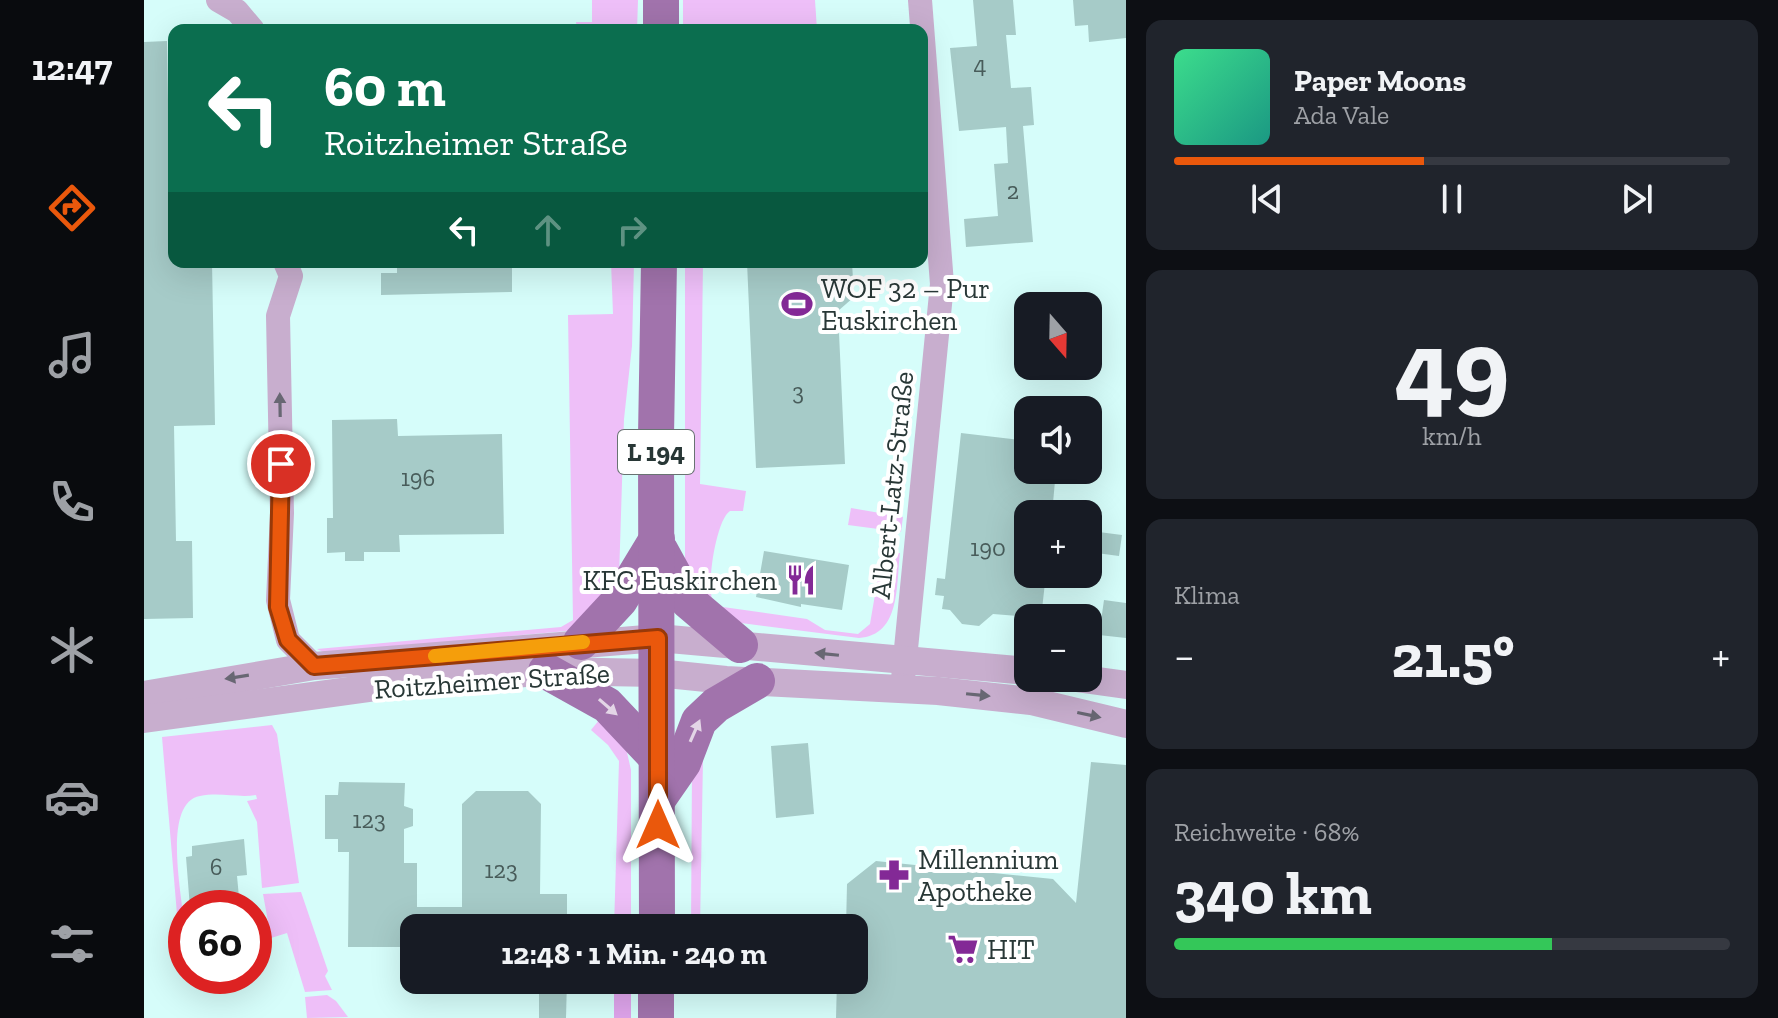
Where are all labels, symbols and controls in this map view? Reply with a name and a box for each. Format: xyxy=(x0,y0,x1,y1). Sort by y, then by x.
text: 12:47 xyxy=(32,46,112,89)
house number: 4 xyxy=(974,50,987,79)
text: 60 m xyxy=(324,53,446,120)
icon: left xyxy=(192,56,296,160)
text: Paper Moons xyxy=(1294,63,1466,99)
text: Ada Vale xyxy=(1294,99,1389,131)
text: Roitzheimer Straße xyxy=(324,121,628,164)
house number: 2 xyxy=(1007,176,1019,205)
icon: previous xyxy=(1245,177,1289,221)
icon: pause xyxy=(1430,177,1474,221)
icon: next xyxy=(1615,177,1659,221)
icon: directions xyxy=(44,180,100,236)
icon: left xyxy=(442,208,486,252)
icon: ahead xyxy=(526,208,570,252)
icon: right xyxy=(610,208,654,252)
place label: WOF 32 – Pur Euskirchen xyxy=(821,272,990,337)
sports icon: WOF 32 – Pur Euskirchen xyxy=(780,287,814,321)
north arrow xyxy=(1014,292,1102,380)
map controls xyxy=(1014,292,1102,692)
text: 49 xyxy=(1395,305,1509,430)
icon: music xyxy=(44,327,100,383)
street label: Albert-Latz-Straße xyxy=(864,370,920,600)
house number: 3 xyxy=(792,377,804,406)
one-way arrow xyxy=(273,392,286,417)
button: sound xyxy=(1014,396,1102,484)
text: km/h xyxy=(1422,420,1482,452)
pin xyxy=(247,430,315,498)
road number: L 194 xyxy=(618,430,694,474)
icon: arrive xyxy=(259,442,303,486)
house number: 196 xyxy=(401,463,435,492)
icon: phone xyxy=(44,474,100,530)
button: + xyxy=(1014,500,1102,588)
house number: 190 xyxy=(970,533,1006,562)
restaurant icon: KFC Euskirchen xyxy=(784,563,818,597)
place label: KFC Euskirchen xyxy=(583,564,777,597)
text: Klima xyxy=(1174,579,1240,611)
button: − xyxy=(1014,604,1102,692)
text: 21.5° xyxy=(1391,620,1515,692)
icon: climate xyxy=(44,622,100,678)
text: − xyxy=(1174,629,1195,682)
text: + xyxy=(1711,629,1730,682)
one-way arrow xyxy=(814,648,839,661)
street label: Roitzheimer Straße xyxy=(373,656,611,706)
one-way arrow xyxy=(224,672,249,684)
one-way arrow xyxy=(966,689,991,702)
one-way arrow xyxy=(598,698,618,715)
one-way arrow xyxy=(1077,709,1102,722)
one-way arrow xyxy=(688,720,701,743)
icon: car xyxy=(44,769,100,825)
position arrow xyxy=(616,783,700,867)
house number: 123 xyxy=(352,805,386,834)
text: Reichweite · 68% xyxy=(1174,816,1359,848)
place label: Millennium Apotheke xyxy=(918,843,1058,908)
house number: 6 xyxy=(210,852,222,881)
house number: 123 xyxy=(484,855,518,884)
text: 340 km xyxy=(1174,857,1372,929)
pharmacy icon: Millennium Apotheke xyxy=(877,858,911,892)
speed limit sign: 60 xyxy=(168,890,272,994)
icon: filters xyxy=(44,916,100,972)
supermarket icon: HIT xyxy=(946,932,980,966)
place label: HIT xyxy=(987,933,1035,966)
text: 12:48 · 1 Min. · 240 m xyxy=(501,936,767,972)

